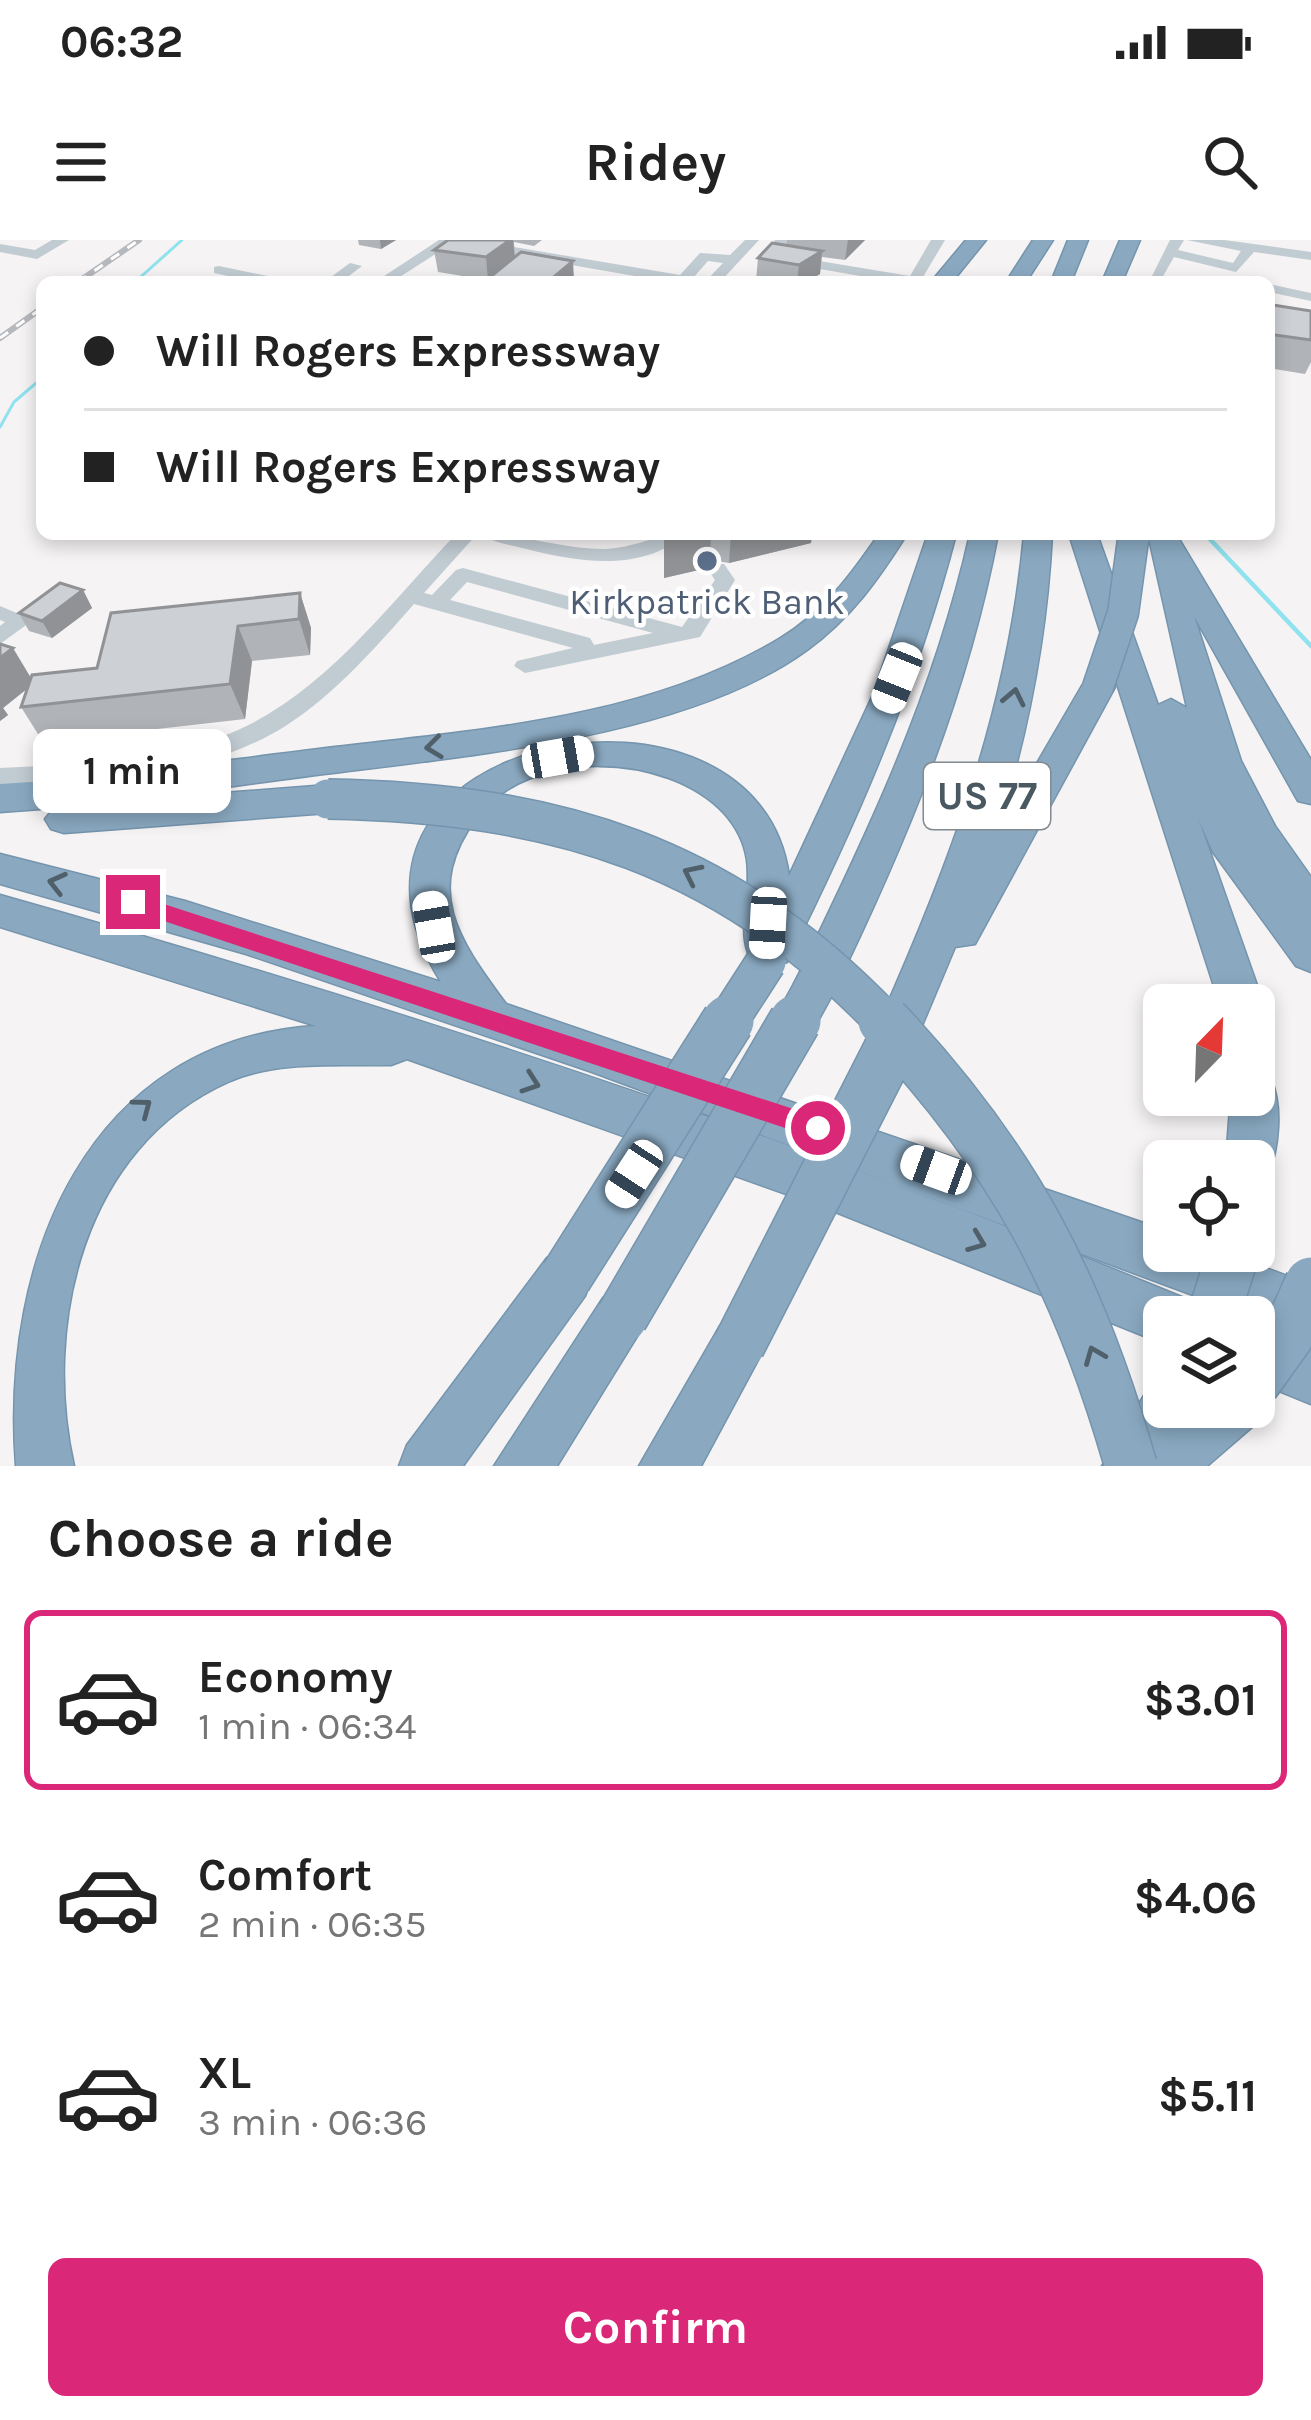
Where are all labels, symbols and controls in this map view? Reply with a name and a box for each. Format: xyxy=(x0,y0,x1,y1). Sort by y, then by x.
text: 06:32 xyxy=(60,16,183,68)
icon: menu xyxy=(48,129,114,195)
icon: search xyxy=(1197,129,1263,195)
text: Ridey xyxy=(585,130,726,194)
text: Will Rogers Expressway xyxy=(156,325,660,377)
text: Will Rogers Expressway xyxy=(156,441,660,493)
marker: Kirkpatrick Bank xyxy=(694,548,720,574)
place label: Kirkpatrick Bank xyxy=(569,581,845,623)
car xyxy=(867,638,927,718)
one-way arrow xyxy=(1001,688,1026,708)
callout: 1 min xyxy=(34,728,232,812)
one-way arrow xyxy=(424,733,444,759)
car xyxy=(519,733,597,781)
text: 1 min xyxy=(83,748,181,794)
road number: US 77 xyxy=(924,763,1050,829)
one-way arrow xyxy=(683,865,704,889)
one-way arrow xyxy=(48,872,68,897)
route end xyxy=(106,875,160,929)
car xyxy=(748,886,788,960)
car xyxy=(410,888,458,966)
north arrow xyxy=(1143,984,1275,1116)
map controls xyxy=(1143,984,1275,1428)
one-way arrow xyxy=(519,1069,540,1093)
one-way arrow xyxy=(130,1100,152,1122)
route start xyxy=(791,1101,845,1155)
car xyxy=(599,1134,669,1214)
button: locate xyxy=(1143,1140,1275,1272)
car xyxy=(896,1141,976,1199)
one-way arrow xyxy=(966,1228,987,1253)
button: layers xyxy=(1143,1296,1275,1428)
one-way arrow xyxy=(1084,1345,1109,1366)
text: Choose a ride xyxy=(48,1506,394,1570)
icon: car xyxy=(54,1646,162,1754)
text: Economy xyxy=(198,1651,393,1703)
text: $3.01 xyxy=(1144,1674,1257,1726)
text: 1 min · 06:34 xyxy=(198,1703,417,1749)
icon: car xyxy=(54,1844,162,1952)
text: Comfort xyxy=(198,1849,372,1901)
text: $4.06 xyxy=(1134,1872,1257,1924)
text: 2 min · 06:35 xyxy=(198,1901,427,1947)
icon: car xyxy=(54,2042,162,2150)
text: XL xyxy=(198,2047,251,2099)
text: $5.11 xyxy=(1158,2070,1257,2122)
text: 3 min · 06:36 xyxy=(198,2099,427,2145)
button: Confirm xyxy=(48,2258,1263,2396)

